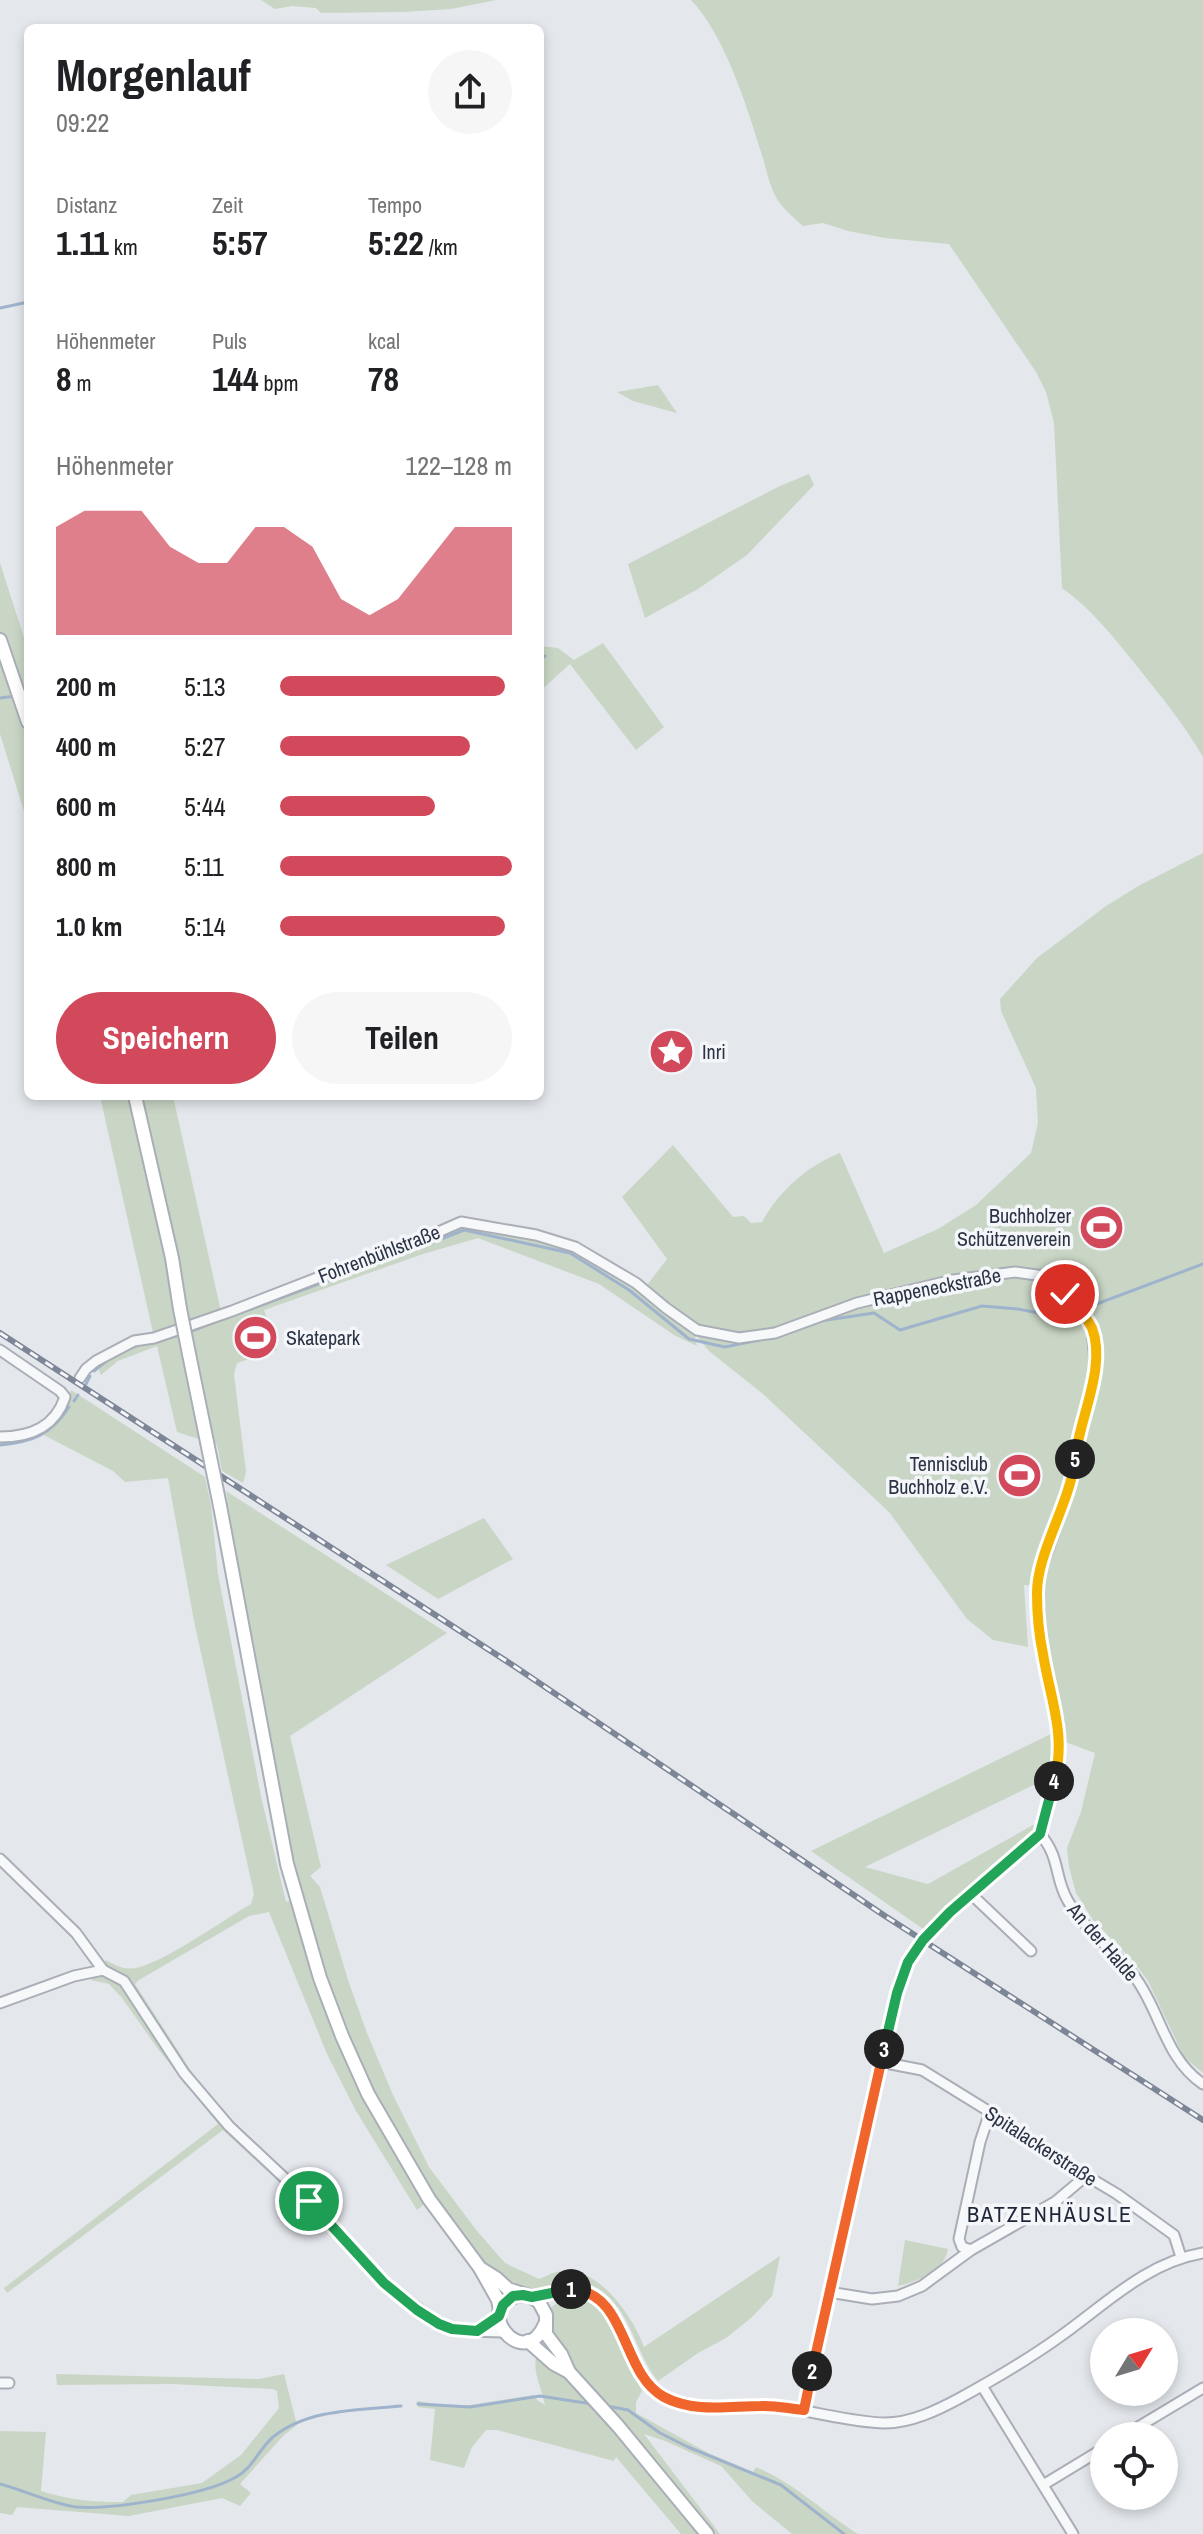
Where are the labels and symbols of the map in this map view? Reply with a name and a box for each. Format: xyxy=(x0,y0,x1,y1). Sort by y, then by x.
place icon: Inri xyxy=(647,1028,695,1076)
place label: Inri xyxy=(702,1038,726,1065)
place label: Buchholzer Schützenverein xyxy=(957,1202,1072,1252)
sports icon: Buchholzer Schützenverein xyxy=(1078,1203,1126,1251)
street label: Fohrenbühlstraße xyxy=(314,1218,444,1289)
pin xyxy=(1031,1260,1099,1328)
street label: Rappeneckstraße xyxy=(871,1261,1003,1312)
sports icon: Skatepark xyxy=(231,1314,279,1362)
place label: Skatepark xyxy=(286,1324,361,1351)
pin: 5 xyxy=(1055,1439,1095,1479)
place label: Tennisclub Buchholz e.V. xyxy=(888,1450,988,1500)
sports icon: Tennisclub Buchholz e.V. xyxy=(995,1451,1043,1499)
pin: 4 xyxy=(1034,1761,1074,1801)
street label: An der Halde xyxy=(1061,1896,1145,1987)
pin: 3 xyxy=(864,2029,904,2069)
street label: Spitalackerstraße xyxy=(980,2099,1103,2192)
pin xyxy=(275,2167,343,2235)
district label: BATZENHÄUSLE xyxy=(967,2199,1133,2229)
pin: 1 xyxy=(551,2269,591,2309)
north arrow xyxy=(1090,2318,1178,2406)
pin: 2 xyxy=(792,2351,832,2391)

